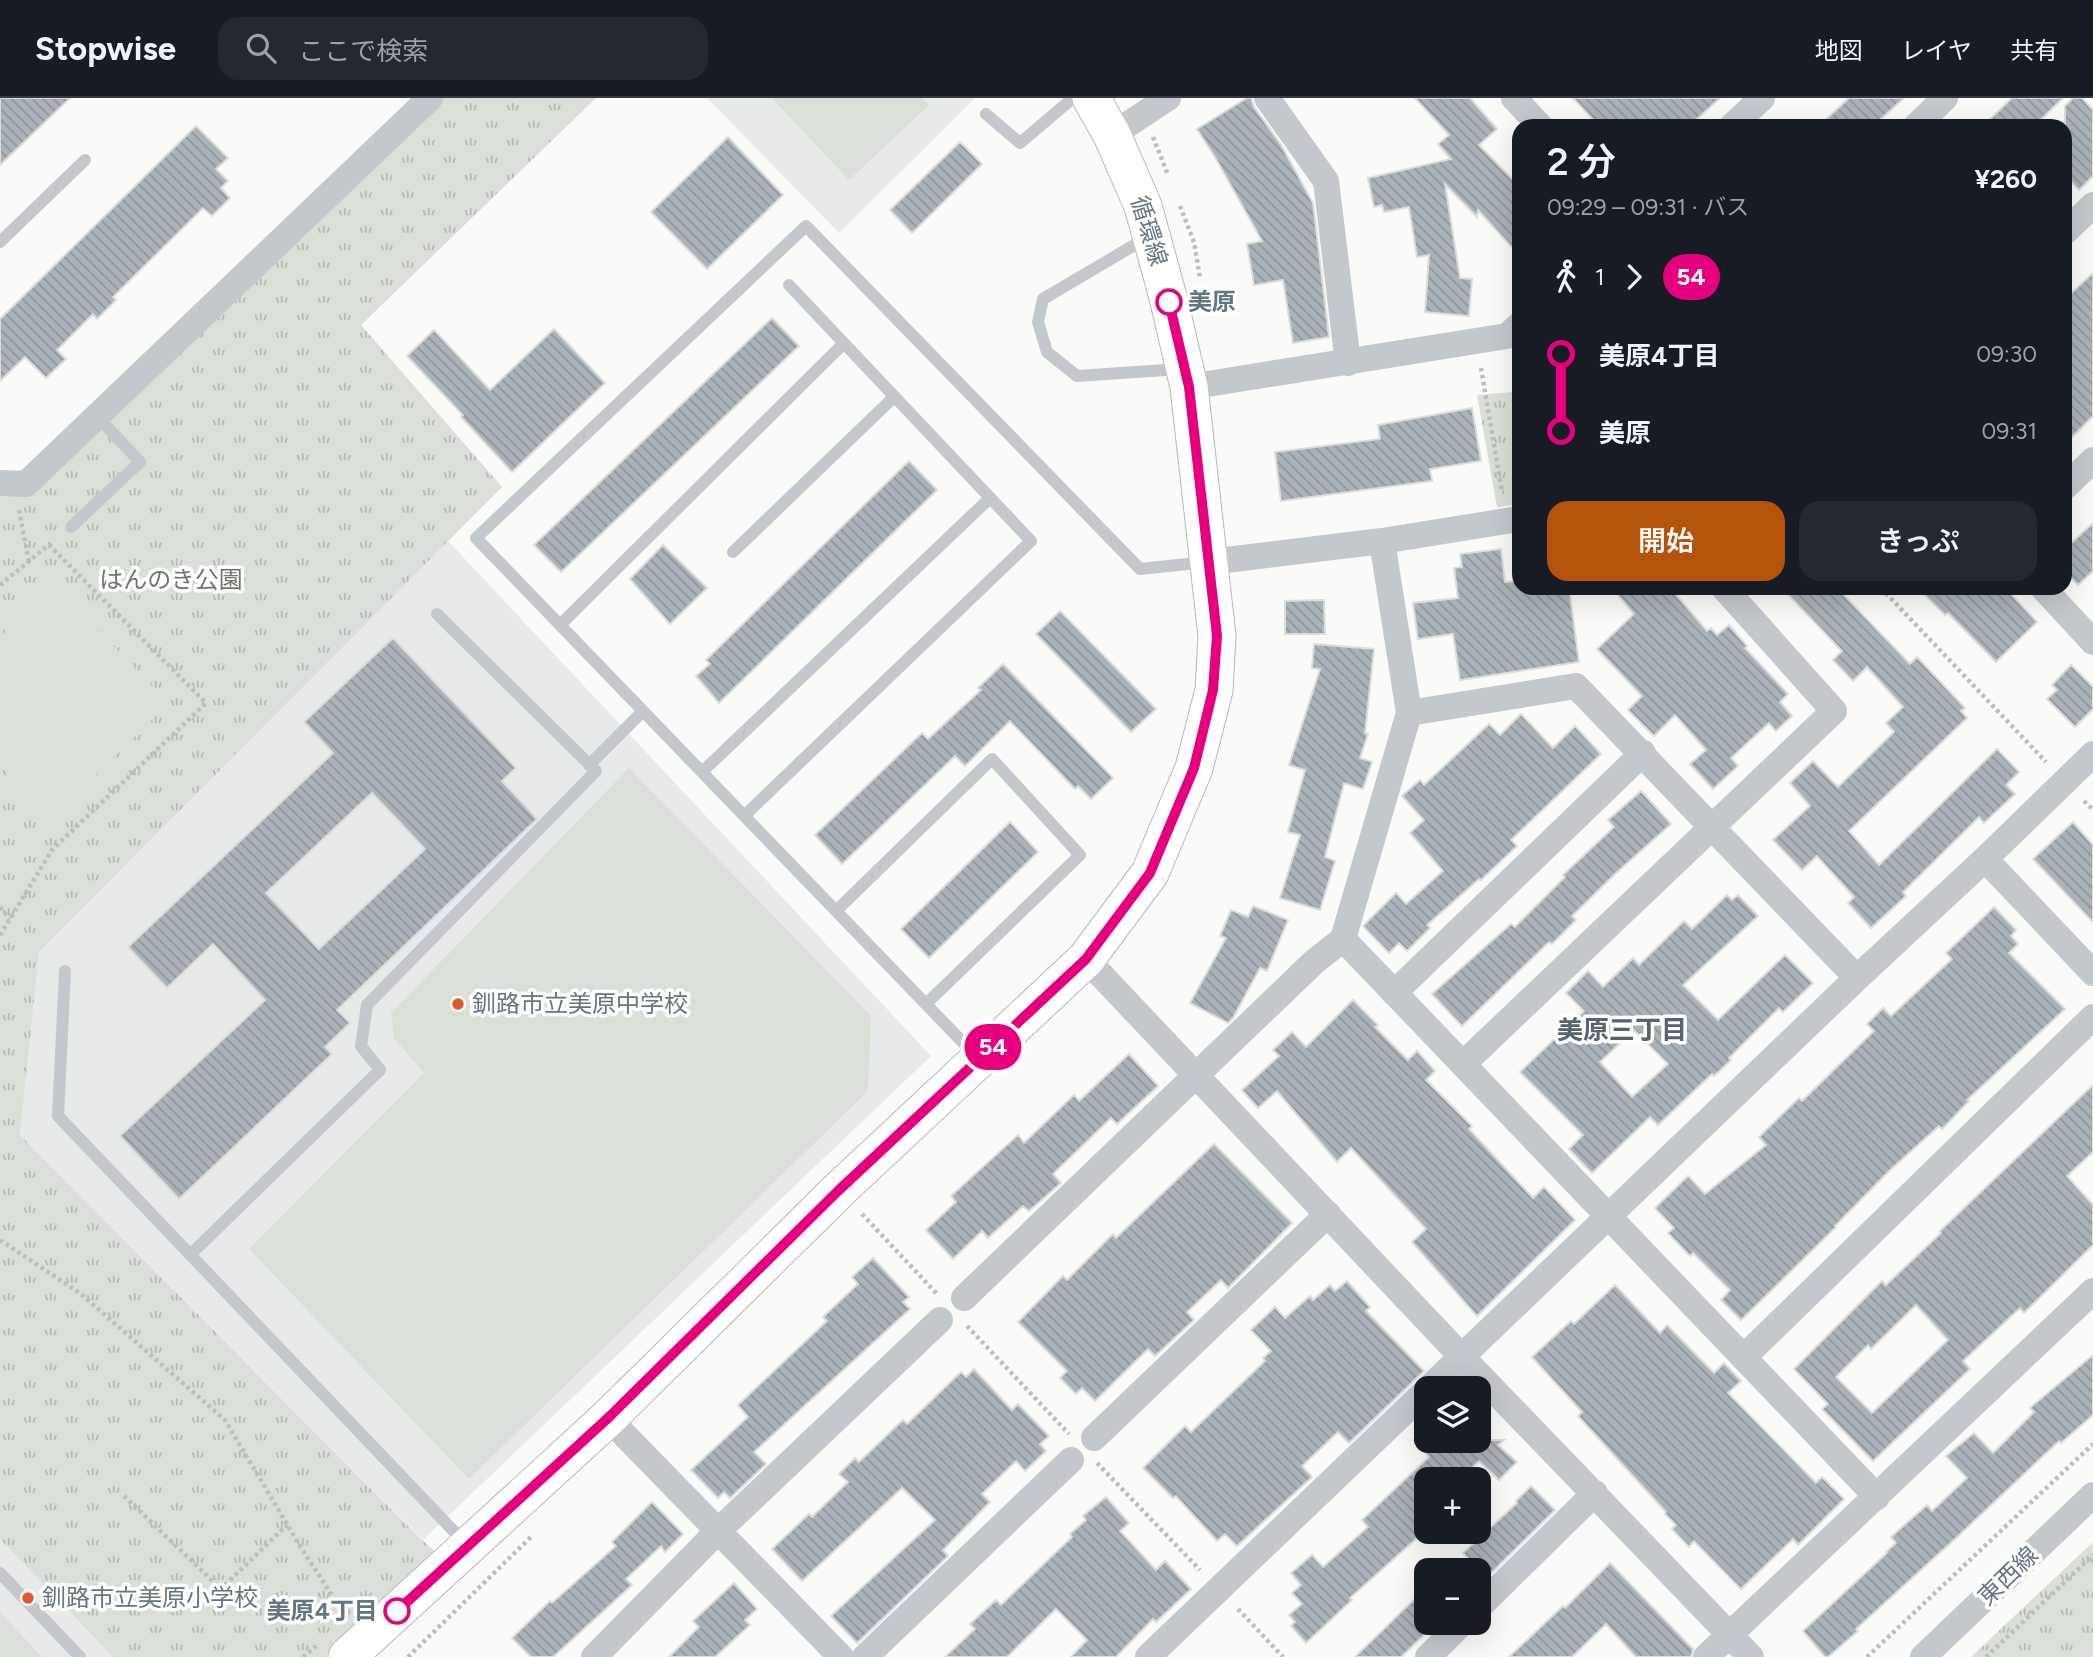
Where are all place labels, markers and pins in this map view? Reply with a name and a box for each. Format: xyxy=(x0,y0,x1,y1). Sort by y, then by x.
place label: 美原 xyxy=(1188,287,1236,316)
marker: 美原 xyxy=(1156,289,1182,315)
place label: 釧路市立美原中学校 xyxy=(472,989,688,1018)
marker: 釧路市立美原中学校 xyxy=(450,996,466,1012)
place label: 釧路市立美原小学校 xyxy=(42,1583,258,1612)
marker: 釧路市立美原小学校 xyxy=(20,1590,36,1606)
place label: 美原4丁目 xyxy=(267,1596,378,1625)
marker: 美原4丁目 xyxy=(384,1598,410,1624)

